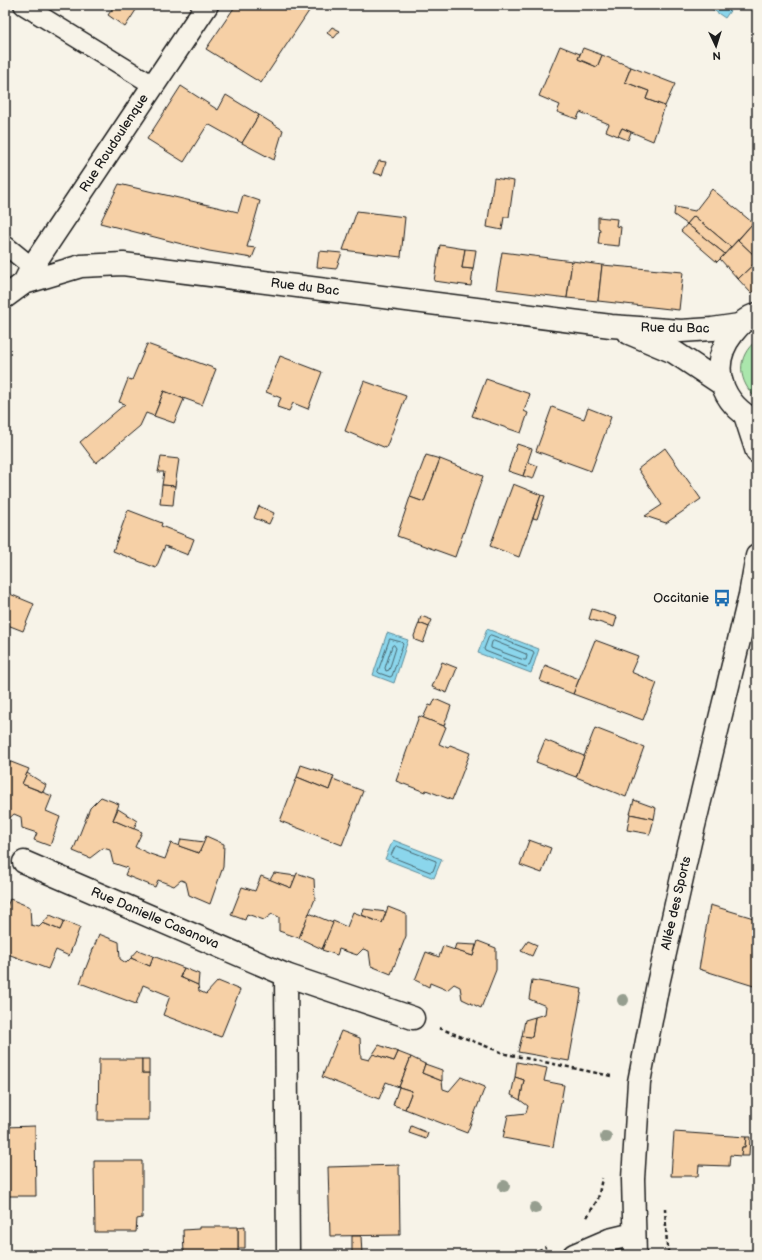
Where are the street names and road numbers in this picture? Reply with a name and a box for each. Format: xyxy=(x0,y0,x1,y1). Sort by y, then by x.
street label: Rue Roudoulenque xyxy=(76,91,152,195)
street label: Rue du Bac xyxy=(270,275,340,299)
street label: Rue du Bac xyxy=(640,319,710,337)
street label: Allée des Sports xyxy=(657,854,695,951)
street label: Rue Danielle Casanova xyxy=(88,884,222,952)

